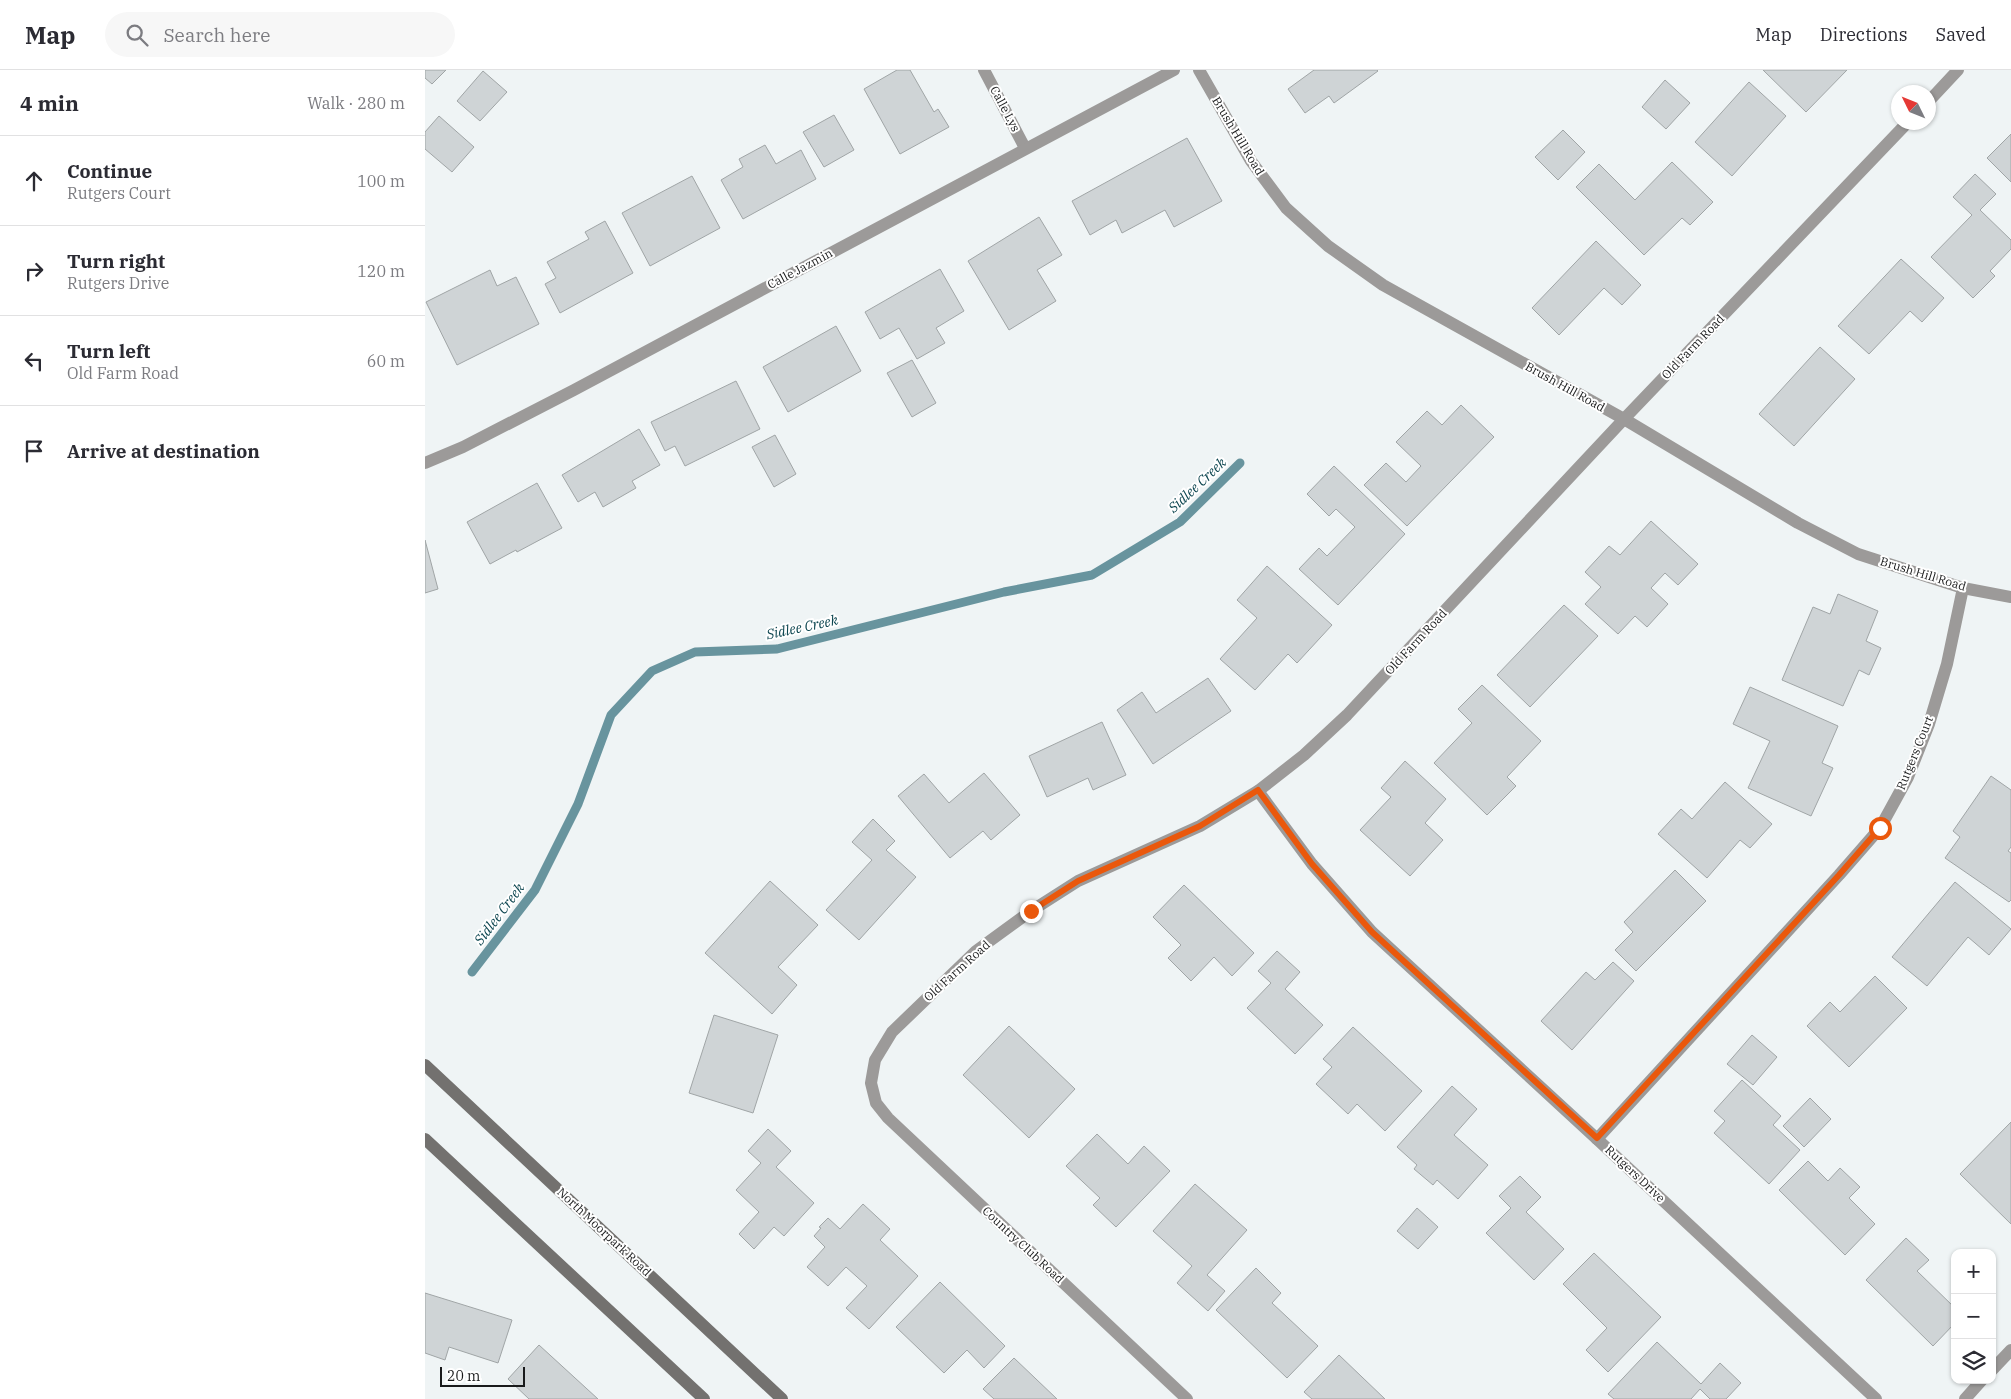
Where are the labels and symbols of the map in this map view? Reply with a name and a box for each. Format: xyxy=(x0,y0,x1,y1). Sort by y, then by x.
street label: Calle Lys xyxy=(987,83,1024,134)
north arrow xyxy=(1891,85,1936,130)
street label: Brush Hill Road xyxy=(1209,94,1268,178)
street label: Calle Jazmin xyxy=(765,245,835,292)
street label: Old Farm Road xyxy=(1658,311,1727,382)
street label: Brush Hill Road xyxy=(1523,358,1608,415)
water label: Sidlee Creek xyxy=(1163,453,1230,517)
street label: Brush Hill Road xyxy=(1878,553,1968,594)
street label: Old Farm Road xyxy=(1381,606,1450,677)
water label: Sidlee Creek xyxy=(763,610,840,644)
street label: Rutgers Court xyxy=(1893,714,1936,792)
route start xyxy=(1869,817,1892,840)
water label: Sidlee Creek xyxy=(469,879,528,949)
route end xyxy=(1020,900,1043,923)
street label: Old Farm Road xyxy=(920,937,993,1004)
street label: Rutgers Drive xyxy=(1602,1142,1668,1205)
street label: North Moorpark Road xyxy=(554,1184,655,1279)
street label: Country Club Road xyxy=(979,1203,1067,1286)
scale bar xyxy=(440,1364,525,1387)

